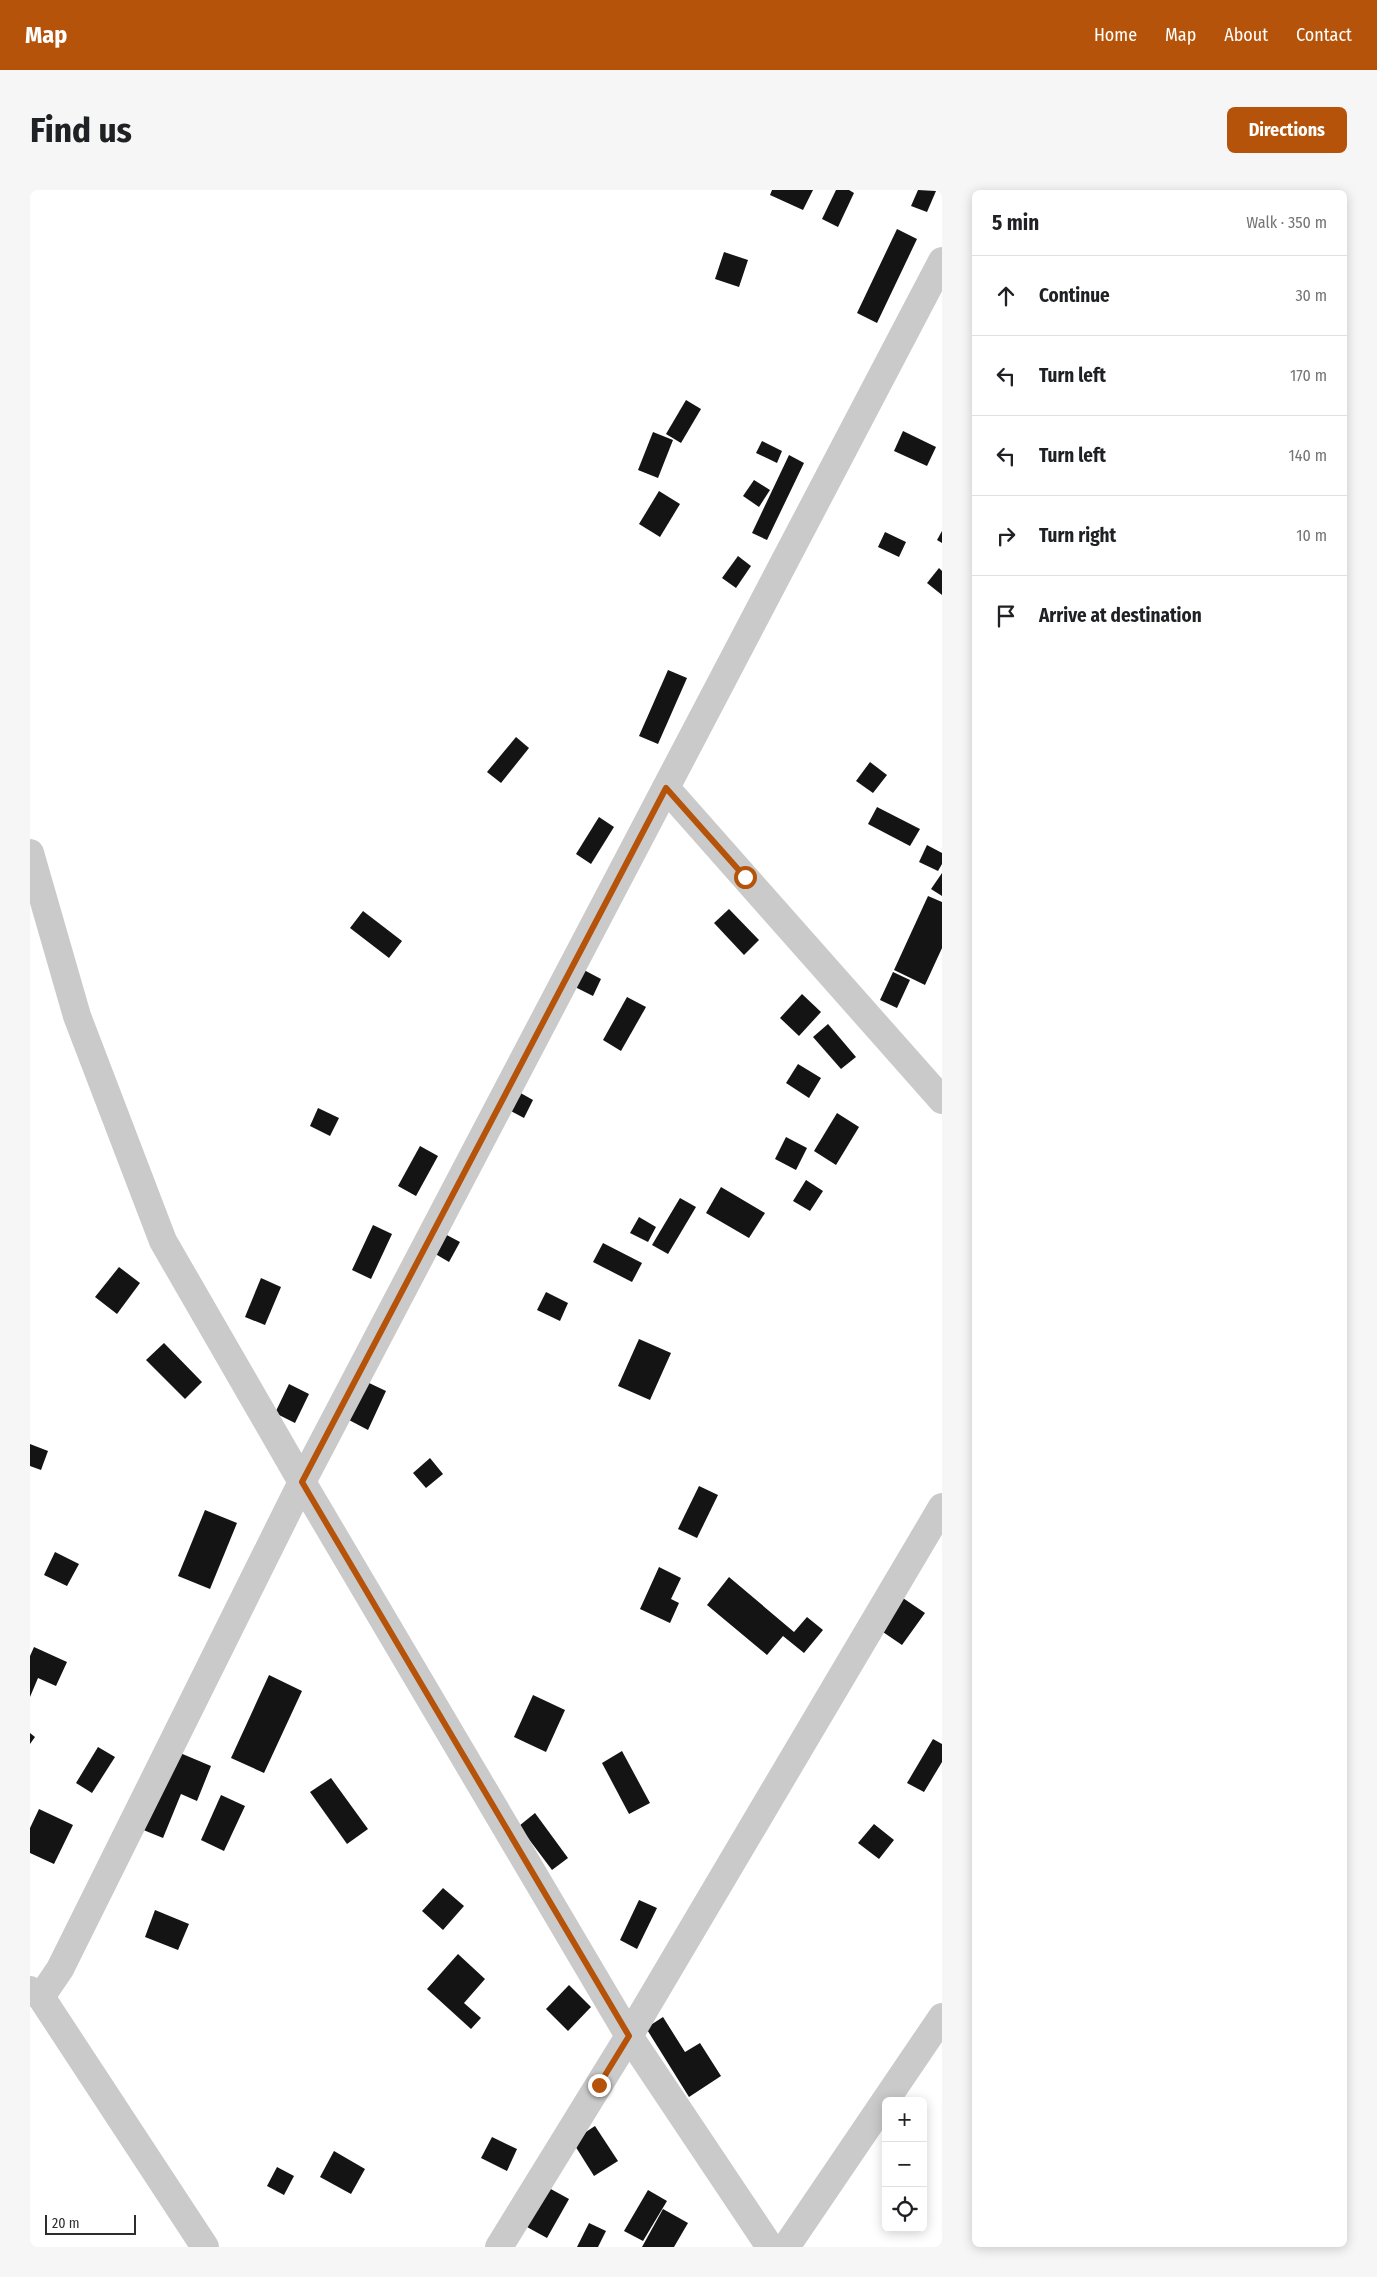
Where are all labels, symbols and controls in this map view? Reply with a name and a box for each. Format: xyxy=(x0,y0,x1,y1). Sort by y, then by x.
text: Map xyxy=(25,21,67,49)
text: Home xyxy=(1094,24,1137,46)
text: Map xyxy=(1165,24,1196,46)
text: About xyxy=(1224,24,1268,46)
text: Contact xyxy=(1296,24,1352,46)
button: Directions xyxy=(1227,107,1347,153)
text: Find us xyxy=(30,109,132,151)
text: 5 min xyxy=(992,210,1039,236)
text: Walk · 350 m xyxy=(1246,213,1327,232)
icon: ahead xyxy=(992,282,1020,310)
text: Continue xyxy=(1039,284,1110,307)
text: 30 m xyxy=(1295,286,1327,305)
icon: left xyxy=(992,362,1020,390)
text: Turn left xyxy=(1039,364,1106,387)
text: 170 m xyxy=(1290,366,1327,385)
icon: left xyxy=(992,442,1020,470)
text: Turn left xyxy=(1039,444,1106,467)
text: 140 m xyxy=(1289,446,1327,465)
icon: right xyxy=(992,522,1020,550)
text: Turn right xyxy=(1039,524,1116,547)
text: 10 m xyxy=(1296,526,1327,545)
icon: arrive xyxy=(992,602,1020,630)
text: Arrive at destination xyxy=(1039,604,1202,627)
route start xyxy=(734,866,757,889)
route end xyxy=(588,2074,611,2097)
map controls xyxy=(882,2097,927,2232)
button: + xyxy=(882,2097,927,2142)
button: − xyxy=(882,2142,927,2187)
button: locate xyxy=(882,2187,927,2232)
scale bar xyxy=(45,2212,136,2235)
text: 20 m xyxy=(52,2215,80,2232)

